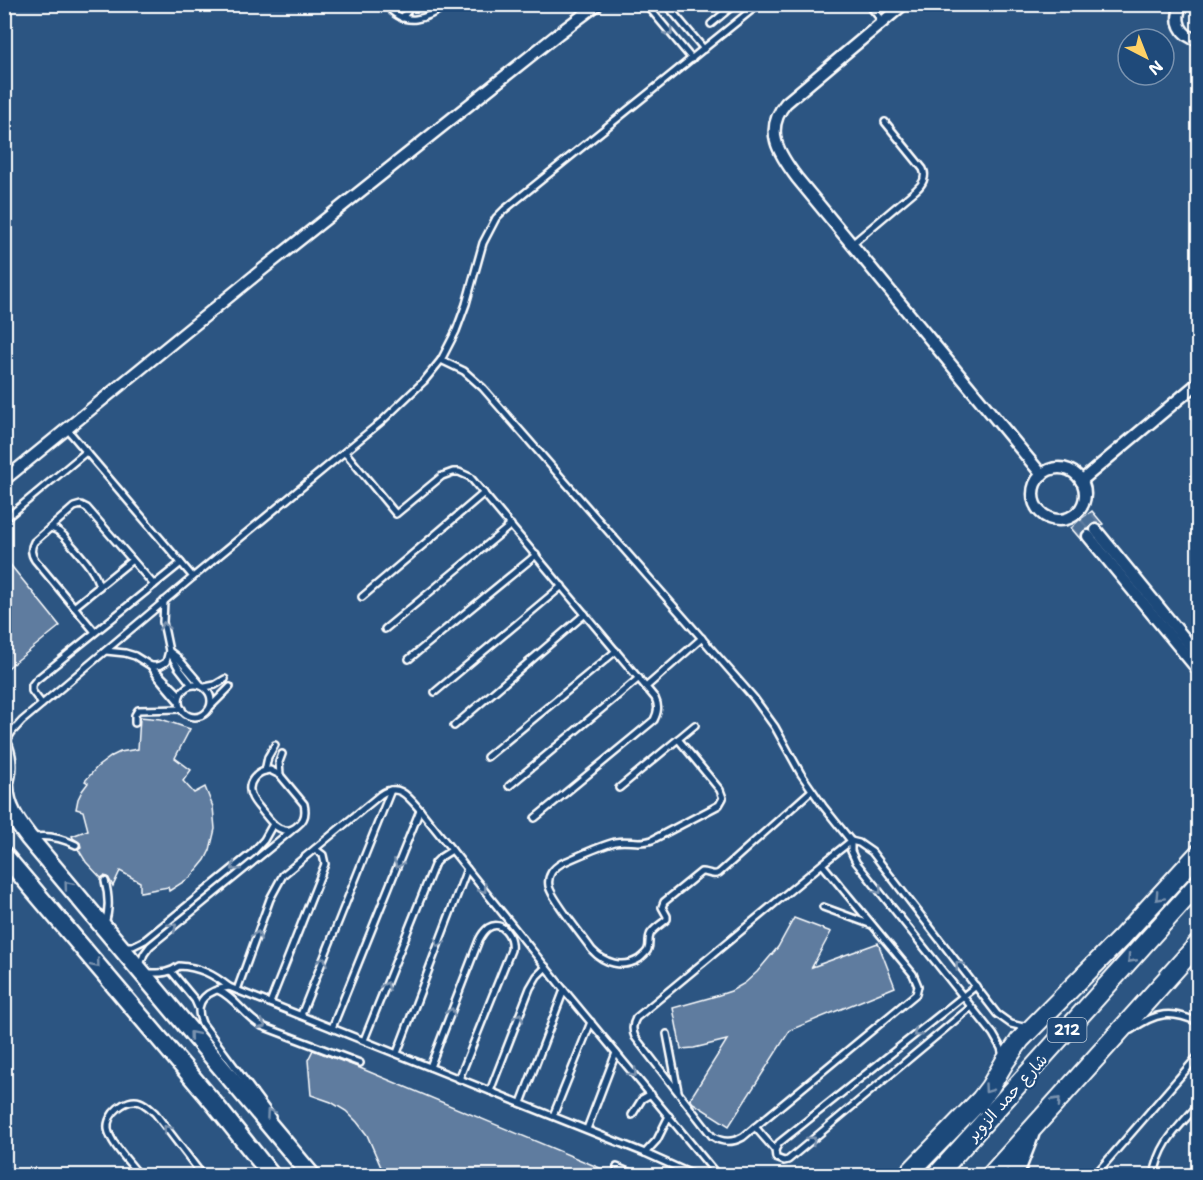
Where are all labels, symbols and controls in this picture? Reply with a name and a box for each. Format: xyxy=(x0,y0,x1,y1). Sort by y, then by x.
one-way arrow xyxy=(662,25,673,36)
north arrow xyxy=(1116,27,1176,87)
text: N xyxy=(1144,56,1167,80)
one-way arrow xyxy=(158,622,171,631)
one-way arrow xyxy=(393,858,405,869)
one-way arrow xyxy=(230,860,241,871)
one-way arrow xyxy=(64,881,75,892)
one-way arrow xyxy=(476,882,487,893)
one-way arrow xyxy=(871,883,882,894)
one-way arrow xyxy=(1155,891,1166,901)
one-way arrow xyxy=(166,923,177,934)
one-way arrow xyxy=(249,930,262,941)
one-way arrow xyxy=(434,937,446,948)
one-way arrow xyxy=(1127,952,1138,963)
one-way arrow xyxy=(316,956,328,967)
one-way arrow xyxy=(89,957,100,968)
one-way arrow xyxy=(955,960,966,971)
one-way arrow xyxy=(379,981,391,992)
one-way arrow xyxy=(444,1007,456,1018)
one-way arrow xyxy=(512,1012,524,1023)
one-way arrow xyxy=(256,1018,266,1029)
road number: 212 xyxy=(1048,1018,1086,1042)
one-way arrow xyxy=(913,1026,924,1037)
one-way arrow xyxy=(189,1031,200,1042)
street label: شارع حمد الزوير xyxy=(961,1049,1053,1148)
one-way arrow xyxy=(626,1066,637,1077)
one-way arrow xyxy=(984,1083,995,1094)
one-way arrow xyxy=(1050,1097,1061,1108)
one-way arrow xyxy=(266,1109,277,1120)
one-way arrow xyxy=(164,1125,175,1136)
one-way arrow xyxy=(805,1137,816,1148)

